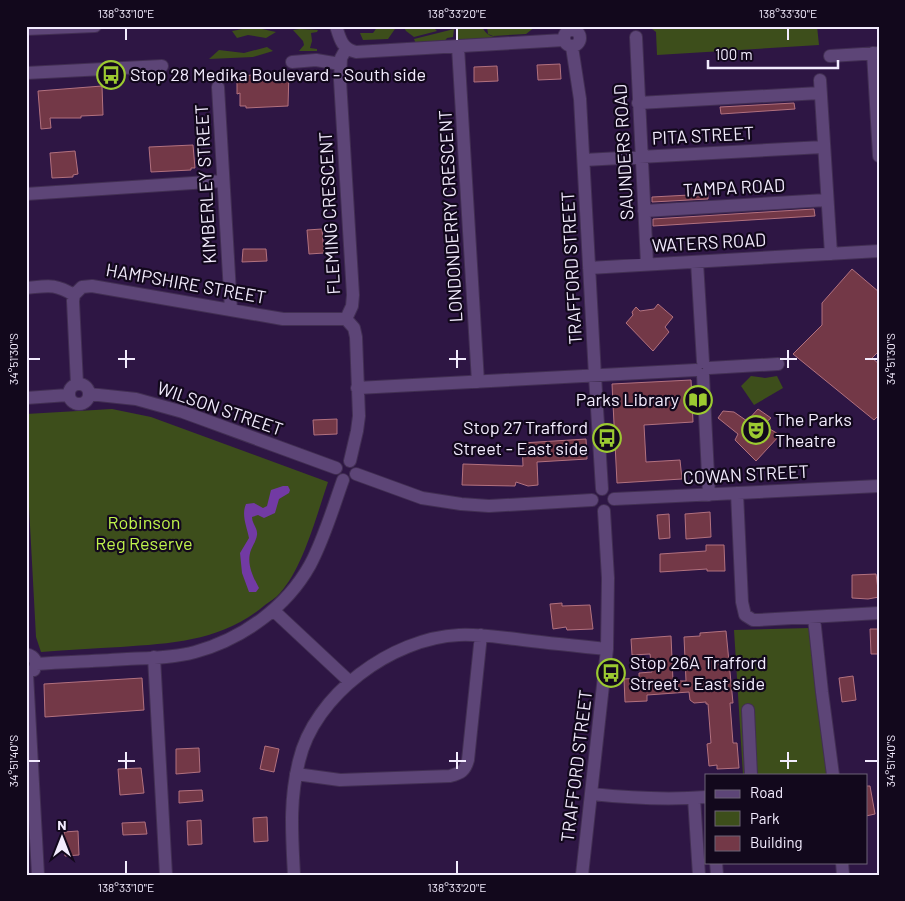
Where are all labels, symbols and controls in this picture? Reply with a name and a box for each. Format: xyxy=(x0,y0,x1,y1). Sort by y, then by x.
text: 138°33'10"E xyxy=(98,6,154,20)
text: 138°33'20"E xyxy=(428,6,486,20)
text: 138°33'30"E xyxy=(759,6,817,20)
scale bar xyxy=(708,38,838,70)
text: 100 m xyxy=(715,45,753,63)
bus stop icon: Stop 28 Medika Boulevard - South side xyxy=(96,60,126,90)
place label: Stop 28 Medika Boulevard - South side xyxy=(130,63,426,85)
street label: SAUNDERS ROAD xyxy=(608,83,638,221)
street label: KIMBERLEY STREET xyxy=(190,104,220,265)
street label: LONDONDERRY CRESCENT xyxy=(433,109,467,323)
street label: PITA STREET xyxy=(651,121,755,149)
street label: FLEMING CRESCENT xyxy=(314,131,344,295)
street label: TAMPA ROAD xyxy=(682,173,785,201)
street label: TRAFFORD STREET xyxy=(556,191,586,345)
street label: WATERS ROAD xyxy=(651,228,767,256)
street label: HAMPSHIRE STREET xyxy=(104,258,268,308)
text: 34°51'30"S xyxy=(6,333,20,385)
text: 34°51'30"S xyxy=(883,333,897,385)
street label: WILSON STREET xyxy=(155,376,286,440)
library icon: Parks Library xyxy=(683,385,713,415)
place label: Parks Library xyxy=(576,388,679,410)
place label: The Parks Theatre xyxy=(775,408,852,451)
theatre icon: The Parks Theatre xyxy=(741,415,771,445)
place label: Stop 27 Trafford Street - East side xyxy=(453,416,588,459)
bus stop icon: Stop 27 Trafford Street - East side xyxy=(592,423,622,453)
street label: COWAN STREET xyxy=(682,460,810,488)
park label: Robinson Reg Reserve xyxy=(95,511,193,554)
place label: Stop 26A Trafford Street - East side xyxy=(630,651,767,694)
bus stop icon: Stop 26A Trafford Street - East side xyxy=(596,658,626,688)
street label: TRAFFORD STREET xyxy=(556,688,596,843)
text: 34°51'40"S xyxy=(6,735,20,787)
text: 34°51'40"S xyxy=(883,735,897,787)
legend xyxy=(705,774,868,864)
text: Road xyxy=(750,783,783,801)
text: Park xyxy=(750,809,780,827)
north arrow xyxy=(38,814,88,864)
text: N xyxy=(57,816,67,833)
text: Building xyxy=(750,833,803,851)
text: 138°33'10"E xyxy=(98,880,154,894)
text: 138°33'20"E xyxy=(428,880,486,894)

